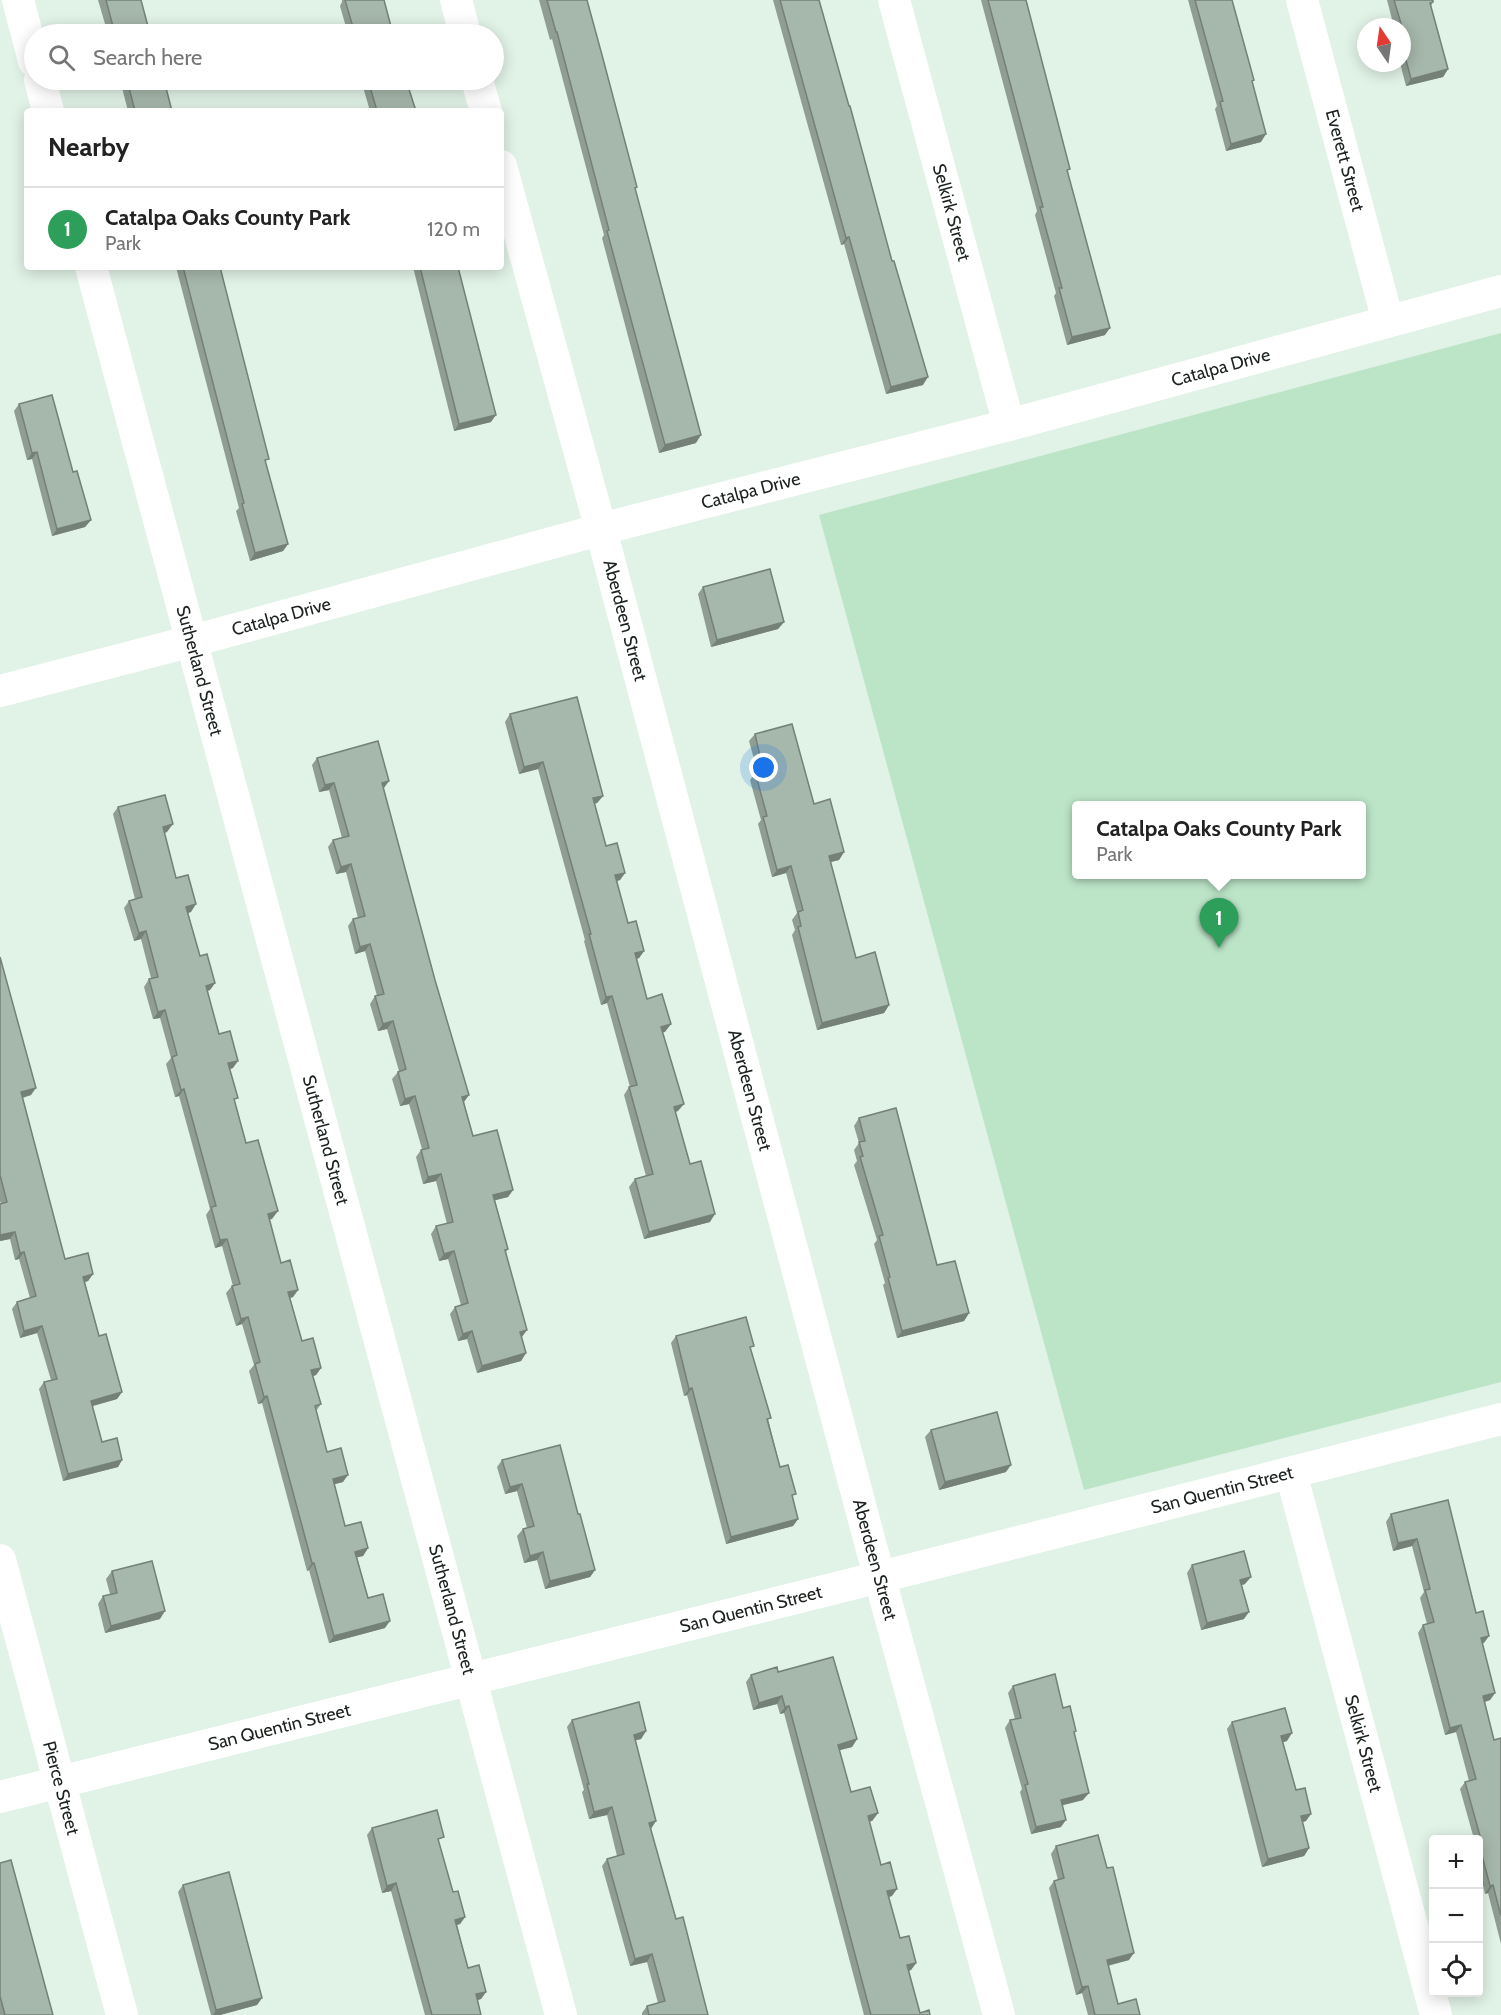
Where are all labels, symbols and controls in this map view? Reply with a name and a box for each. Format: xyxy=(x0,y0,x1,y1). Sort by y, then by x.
north arrow xyxy=(1357,18,1411,72)
search box xyxy=(24,24,504,90)
icon: search xyxy=(45,41,78,74)
text: Search here xyxy=(93,44,202,71)
street label: Everett Street xyxy=(1321,107,1369,214)
text: Nearby xyxy=(48,131,129,163)
street label: Selkirk Street xyxy=(928,161,975,264)
text: Catalpa Oaks County Park xyxy=(105,204,350,231)
text: 1 xyxy=(64,217,71,241)
text: 120 m xyxy=(427,217,480,241)
text: Park xyxy=(105,231,141,255)
street label: Catalpa Drive xyxy=(1169,343,1273,391)
street label: Catalpa Drive xyxy=(699,468,803,514)
street label: Aberdeen Street xyxy=(598,557,652,683)
street label: Catalpa Drive xyxy=(229,593,333,641)
street label: Sutherland Street xyxy=(172,603,228,738)
your location xyxy=(749,753,778,782)
popup xyxy=(1072,801,1366,879)
text: Catalpa Oaks County Park xyxy=(1096,815,1342,842)
text: Park xyxy=(1096,842,1132,866)
pin: 1 xyxy=(1200,898,1238,948)
street label: Aberdeen Street xyxy=(723,1027,776,1153)
street label: Sutherland Street xyxy=(298,1072,354,1208)
street label: San Quentin Street xyxy=(1149,1461,1295,1519)
street label: Aberdeen Street xyxy=(848,1497,902,1623)
street label: Sutherland Street xyxy=(424,1542,480,1677)
street label: San Quentin Street xyxy=(677,1581,824,1638)
street label: Selkirk Street xyxy=(1340,1692,1387,1795)
street label: San Quentin Street xyxy=(206,1699,353,1756)
street label: Pierce Street xyxy=(38,1739,84,1837)
map controls xyxy=(1429,1835,1483,1997)
button: + xyxy=(1429,1835,1483,1889)
button: − xyxy=(1429,1889,1483,1943)
button: locate xyxy=(1429,1943,1483,1997)

